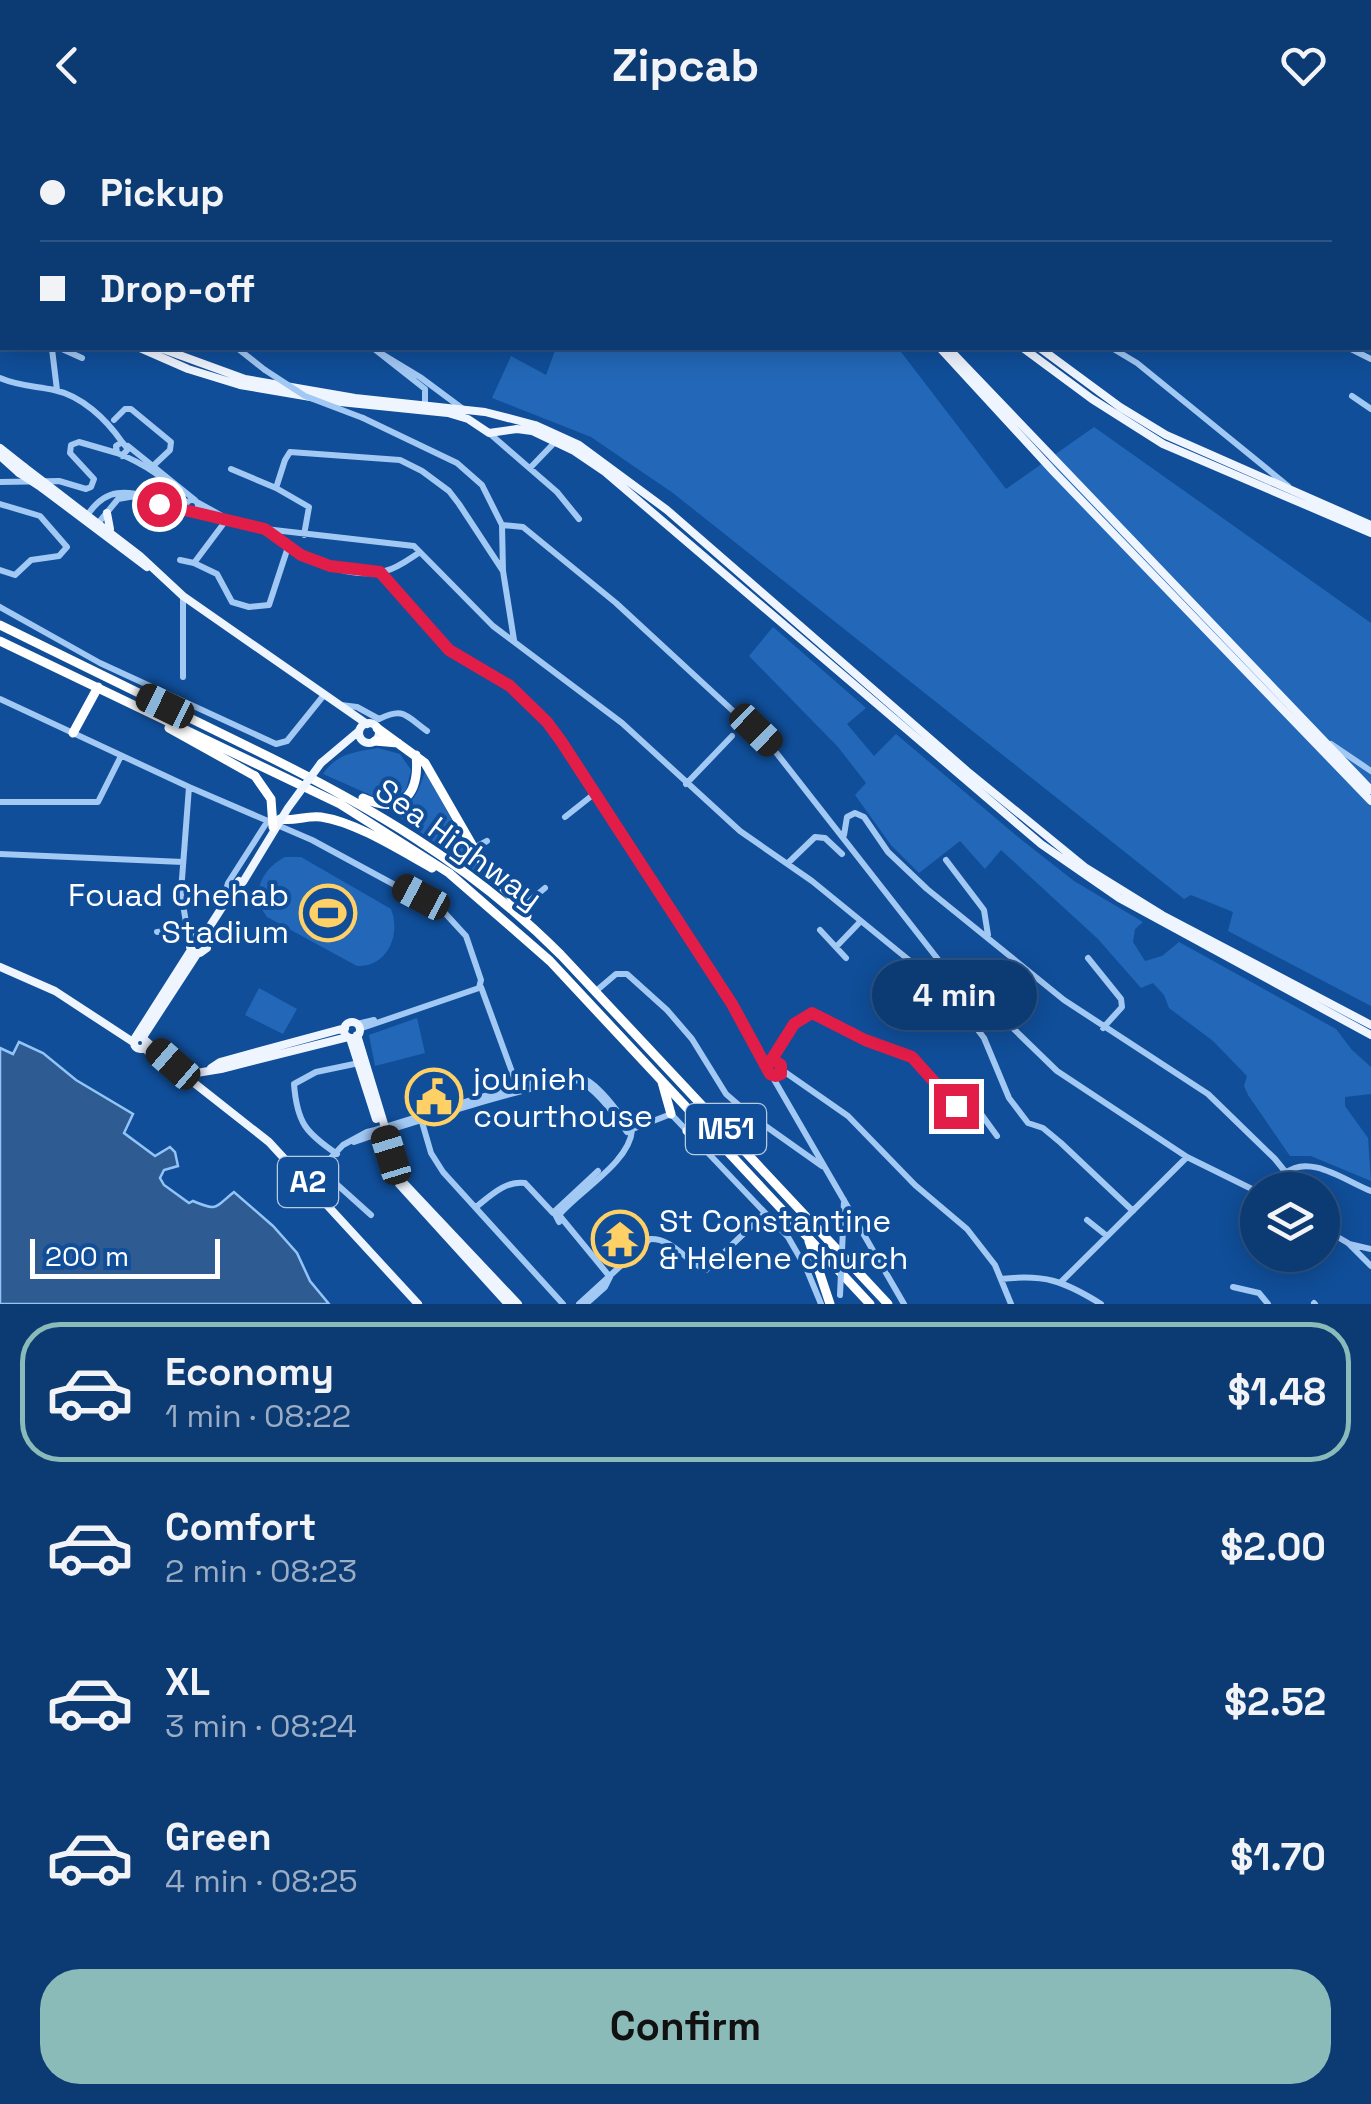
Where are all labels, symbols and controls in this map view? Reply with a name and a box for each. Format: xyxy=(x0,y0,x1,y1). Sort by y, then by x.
text: Zipcab xyxy=(612,37,759,94)
icon: back xyxy=(40,38,95,93)
icon: heart xyxy=(1276,38,1331,93)
text: Pickup xyxy=(100,169,224,217)
text: Drop-off xyxy=(100,265,255,313)
route start xyxy=(137,482,182,527)
car xyxy=(131,679,199,733)
car xyxy=(724,698,788,762)
street label: Sea Highway xyxy=(368,770,550,918)
car xyxy=(387,870,455,924)
place label: Fouad Chehab Stadium xyxy=(68,875,289,952)
sports icon: Fouad Chehab Stadium xyxy=(298,883,358,943)
callout: 4 min xyxy=(874,961,1038,1031)
text: 4 min xyxy=(912,975,997,1015)
car xyxy=(141,1033,205,1095)
place label: jounieh courthouse xyxy=(472,1059,653,1136)
public building icon: jounieh courthouse xyxy=(404,1067,464,1127)
route end xyxy=(934,1084,979,1129)
road number: M51 xyxy=(686,1104,766,1154)
car xyxy=(368,1122,414,1188)
road number: A2 xyxy=(278,1157,338,1207)
map controls xyxy=(1240,1172,1340,1272)
button: layers xyxy=(1240,1172,1340,1272)
place label: St Constantine & Helene church xyxy=(659,1201,908,1278)
temple icon: St Constantine & Helene church xyxy=(590,1209,650,1269)
scale bar xyxy=(30,1234,220,1278)
text: 200 m xyxy=(45,1238,129,1274)
icon: car xyxy=(45,1347,135,1437)
text: Economy xyxy=(165,1348,334,1396)
text: $1.48 xyxy=(1228,1368,1326,1416)
text: 1 min · 08:22 xyxy=(165,1396,351,1436)
icon: car xyxy=(45,1502,135,1592)
text: Comfort xyxy=(165,1503,316,1551)
text: $2.00 xyxy=(1220,1523,1326,1571)
text: 2 min · 08:23 xyxy=(165,1551,357,1591)
icon: car xyxy=(45,1657,135,1747)
text: XL xyxy=(165,1658,210,1706)
text: $2.52 xyxy=(1224,1678,1326,1726)
text: 3 min · 08:24 xyxy=(165,1706,357,1746)
icon: car xyxy=(45,1812,135,1902)
text: Green xyxy=(165,1813,272,1861)
text: $1.70 xyxy=(1230,1833,1326,1881)
text: 4 min · 08:25 xyxy=(165,1861,358,1901)
button: Confirm xyxy=(40,1969,1331,2084)

